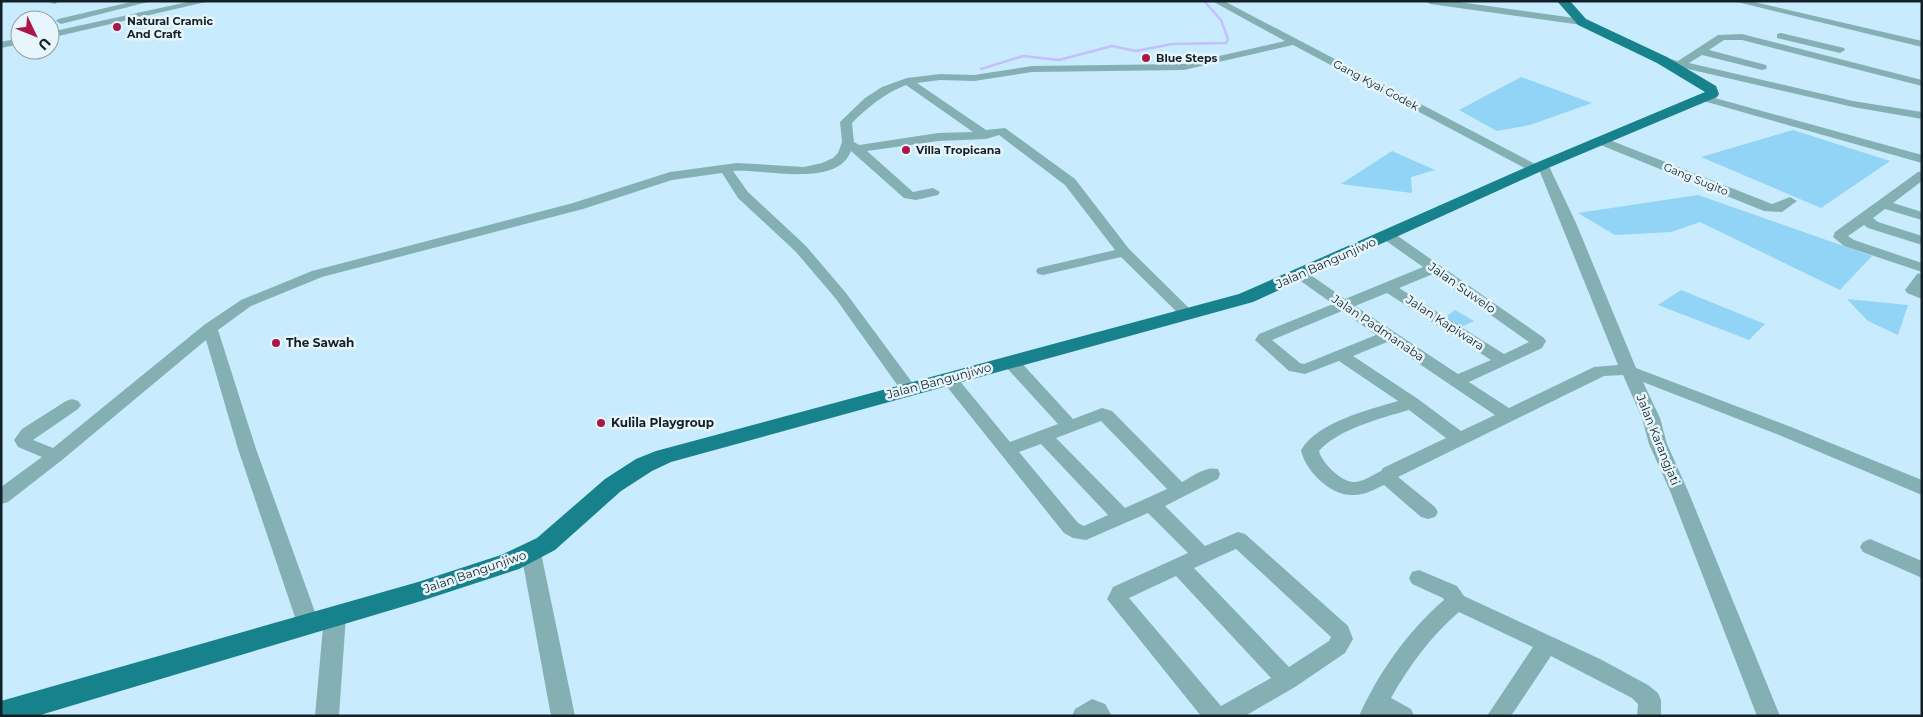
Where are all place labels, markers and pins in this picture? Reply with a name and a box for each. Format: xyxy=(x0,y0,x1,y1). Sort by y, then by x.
place label: Natural Cramic And Craft xyxy=(126,14,213,41)
marker: Natural Cramic And Craft xyxy=(111,21,123,33)
place label: Blue Steps xyxy=(1156,51,1217,65)
marker: Blue Steps xyxy=(1140,52,1152,64)
place label: Villa Tropicana xyxy=(915,143,1001,157)
marker: Villa Tropicana xyxy=(900,144,912,156)
place label: The Sawah xyxy=(286,335,354,350)
marker: The Sawah xyxy=(270,337,282,349)
place label: Kulila Playgroup xyxy=(611,415,714,430)
marker: Kulila Playgroup xyxy=(595,417,607,429)

